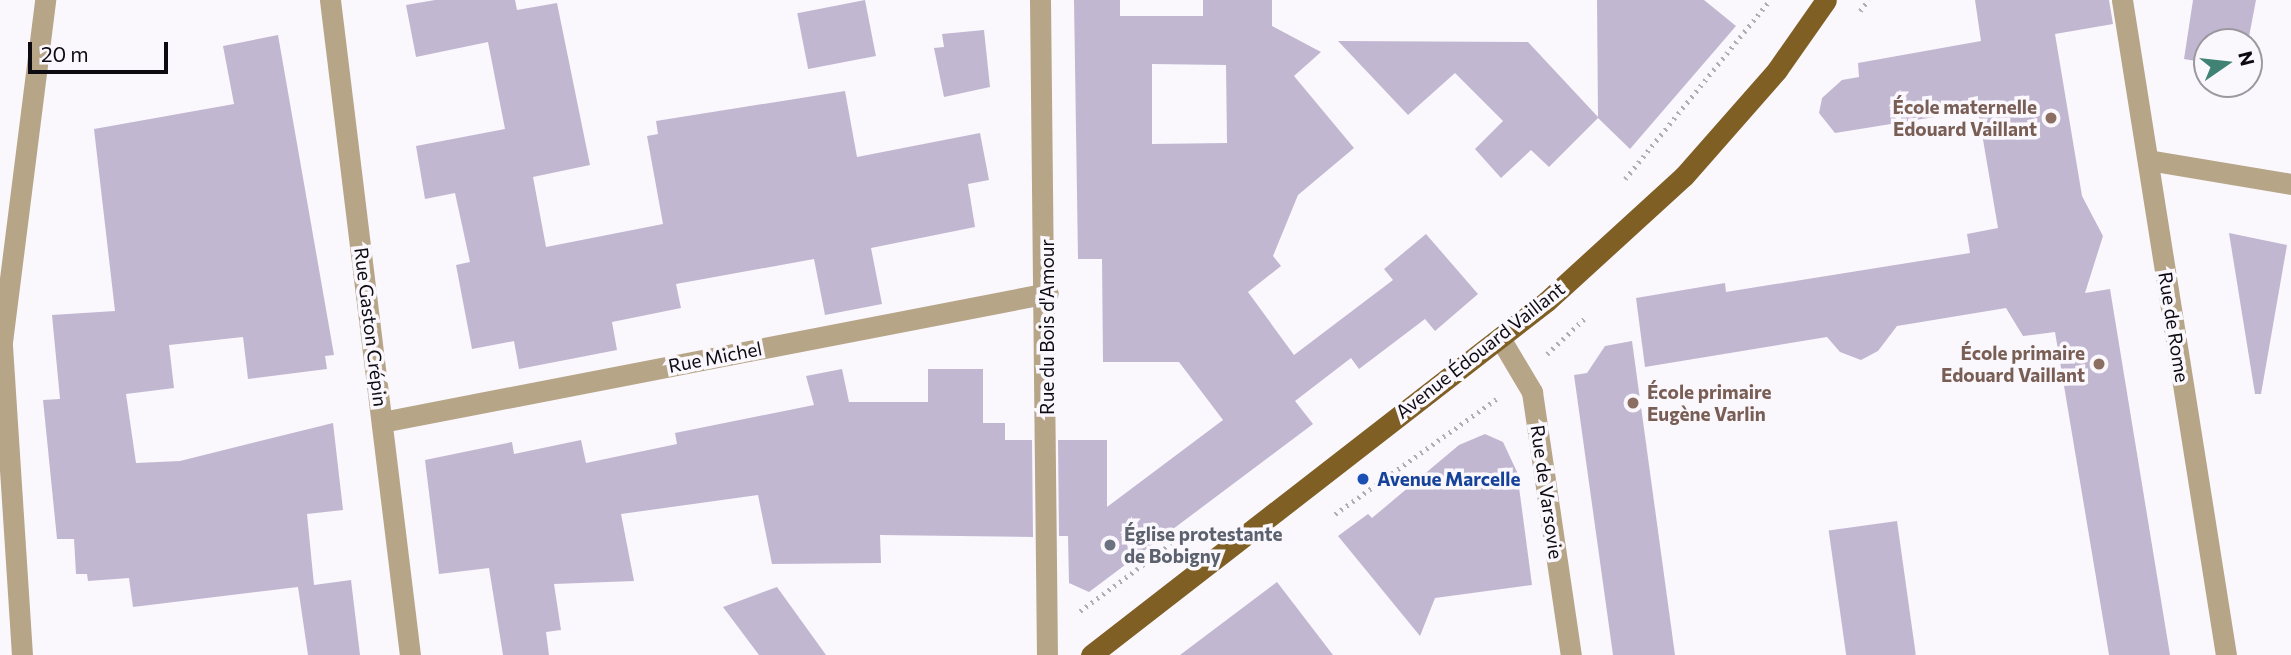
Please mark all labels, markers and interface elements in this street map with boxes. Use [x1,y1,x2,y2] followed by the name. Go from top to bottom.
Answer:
[32,28,172,72] scale bar
[2193,28,2263,98] north arrow
[41,41,89,66] text: 20 m
[2234,49,2260,68] text: N
[1893,96,2037,140] place label: École maternelle Edouard Vaillant
[2043,110,2059,126] marker: École maternelle Edouard Vaillant
[1036,239,1058,415] street label: Rue du Bois d'Amour
[350,246,392,408] street label: Rue Gaston Crépin
[2154,270,2194,384] street label: Rue de Rome
[1391,277,1569,423] street label: Avenue Édouard Vaillant
[666,337,764,377] street label: Rue Michel
[1941,342,2085,386] place label: École primaire Edouard Vaillant
[2091,356,2107,372] marker: École primaire Edouard Vaillant
[1647,381,1772,425] place label: École primaire Eugène Varlin
[1625,395,1641,411] marker: École primaire Eugène Varlin
[1526,424,1568,560] street label: Rue de Varsovie
[1377,468,1520,490] place label: Avenue Marcelle
[1355,471,1371,487] marker: Avenue Marcelle
[1124,523,1283,567] place label: Église protestante de Bobigny
[1102,537,1118,553] marker: Église protestante de Bobigny

